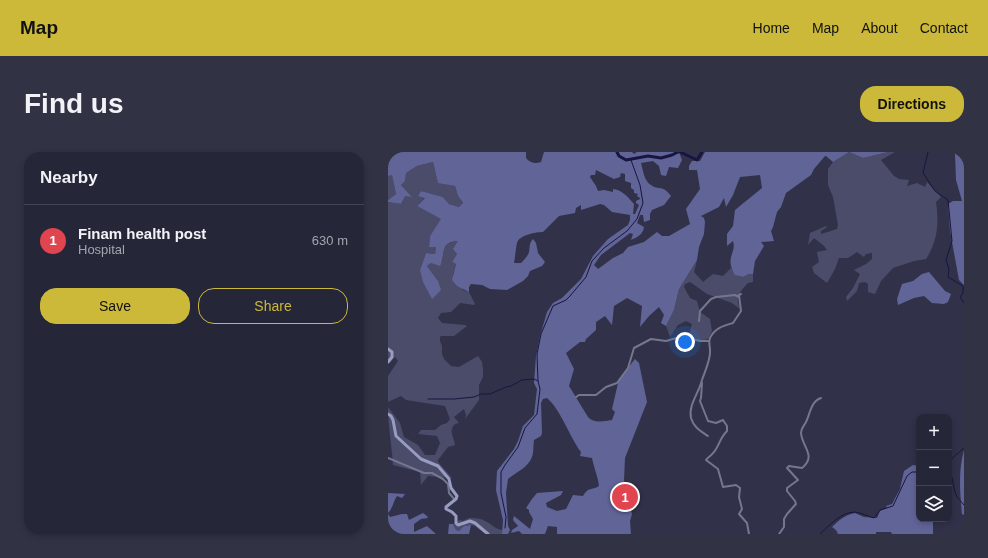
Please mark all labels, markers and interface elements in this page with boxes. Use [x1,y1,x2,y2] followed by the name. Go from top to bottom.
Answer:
[20,17,58,38] text: Map
[753,20,790,36] text: Home
[812,20,839,36] text: Map
[861,20,898,36] text: About
[920,20,968,36] text: Contact
[860,86,964,122] button: Directions
[24,88,124,119] text: Find us
[40,168,98,187] text: Nearby
[78,225,206,242] text: Finam health post
[49,233,57,248] text: 1
[312,233,348,248] text: 630 m
[78,242,125,257] text: Hospital
[40,288,190,324] button: Save
[198,288,348,324] button: Share
[675,332,695,352] your location
[916,414,952,522] map controls
[916,414,952,450] button: +
[916,450,952,486] button: −
[612,482,638,512] pin: 1
[916,486,952,522] button: layers

